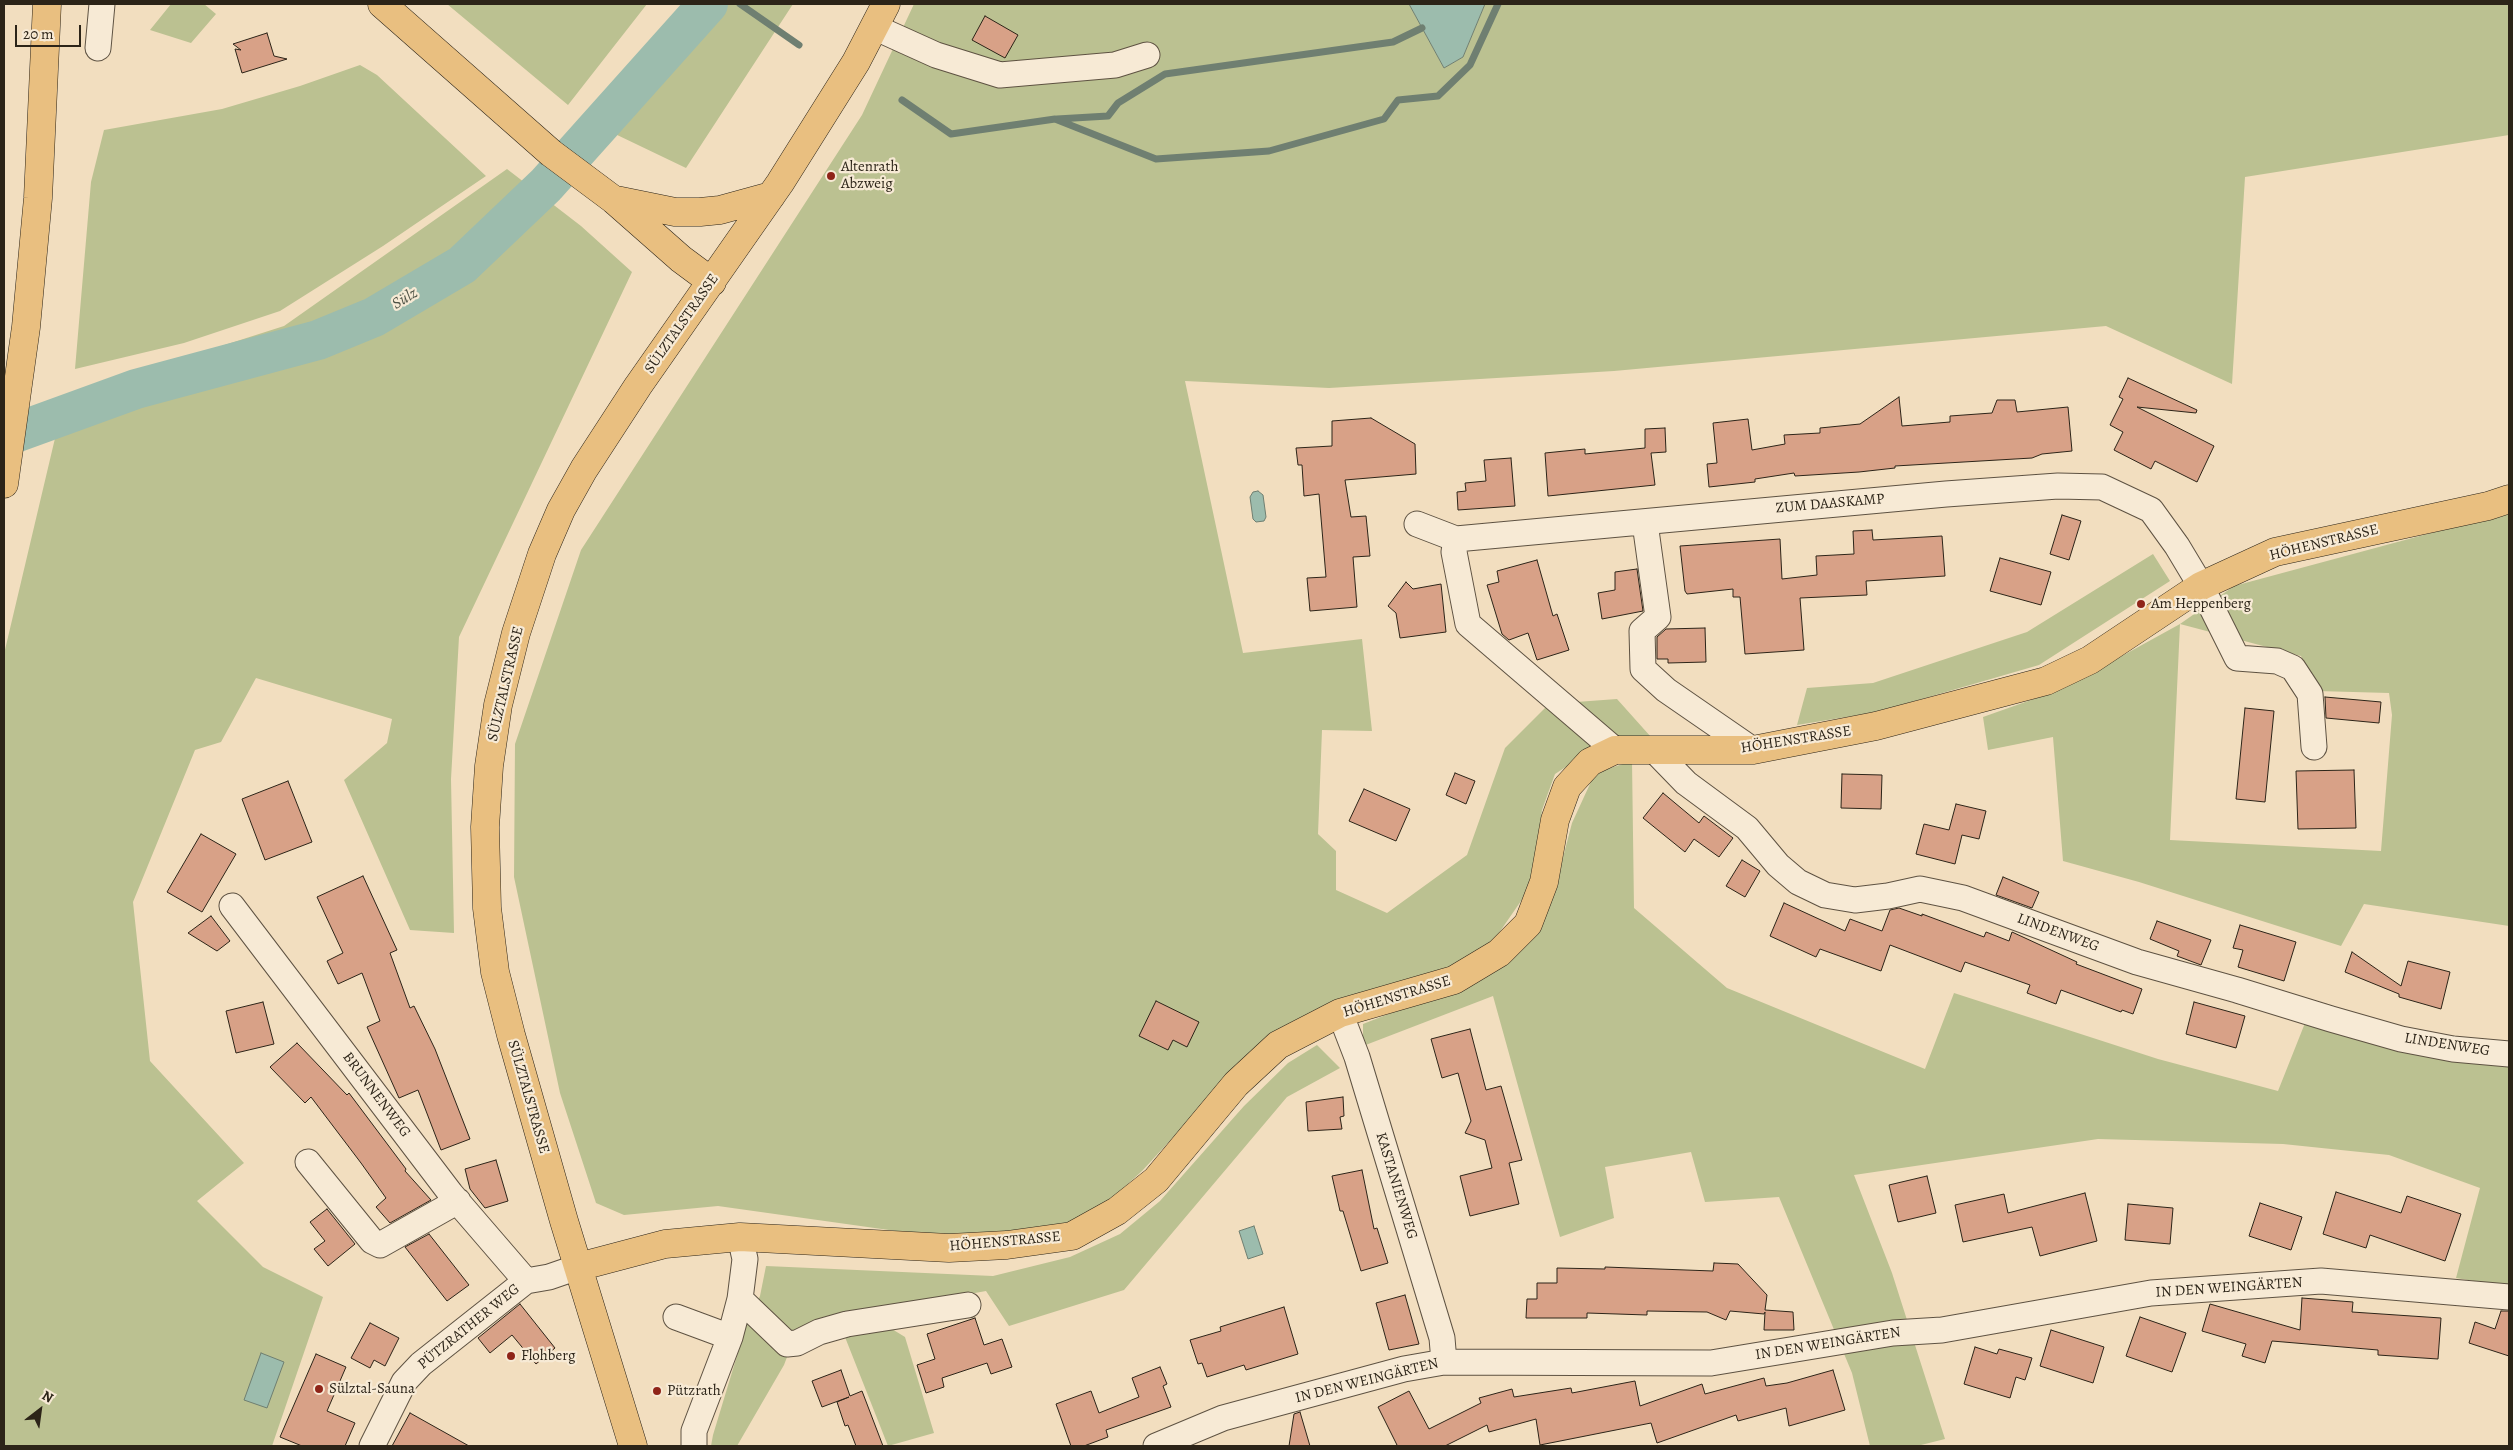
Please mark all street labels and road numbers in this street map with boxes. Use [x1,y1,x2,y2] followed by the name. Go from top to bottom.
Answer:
[641,271,723,377] street label: SÜLZTALSTRASSE
[1775,490,1885,518] street label: ZUM DAASKAMP
[2268,521,2380,565] street label: HÖHENSTRASSE
[484,625,528,743] street label: SÜLZTALSTRASSE
[1740,722,1852,758] street label: HÖHENSTRASSE
[2014,910,2102,956] street label: LINDENWEG
[1341,972,1453,1022] street label: HÖHENSTRASSE
[2403,1029,2491,1061] street label: LINDENWEG
[503,1038,553,1156] street label: SÜLZTALSTRASSE
[338,1049,414,1141] street label: BRUNNENWEG
[1371,1130,1421,1242] street label: KASTANIENWEG
[949,1228,1061,1256] street label: HÖHENSTRASSE
[2155,1274,2303,1302] street label: IN DEN WEINGÄRTEN
[414,1280,524,1374] street label: PÜTZRATHER WEG
[1754,1324,1902,1364] street label: IN DEN WEINGÄRTEN
[1293,1354,1441,1408] street label: IN DEN WEINGÄRTEN

